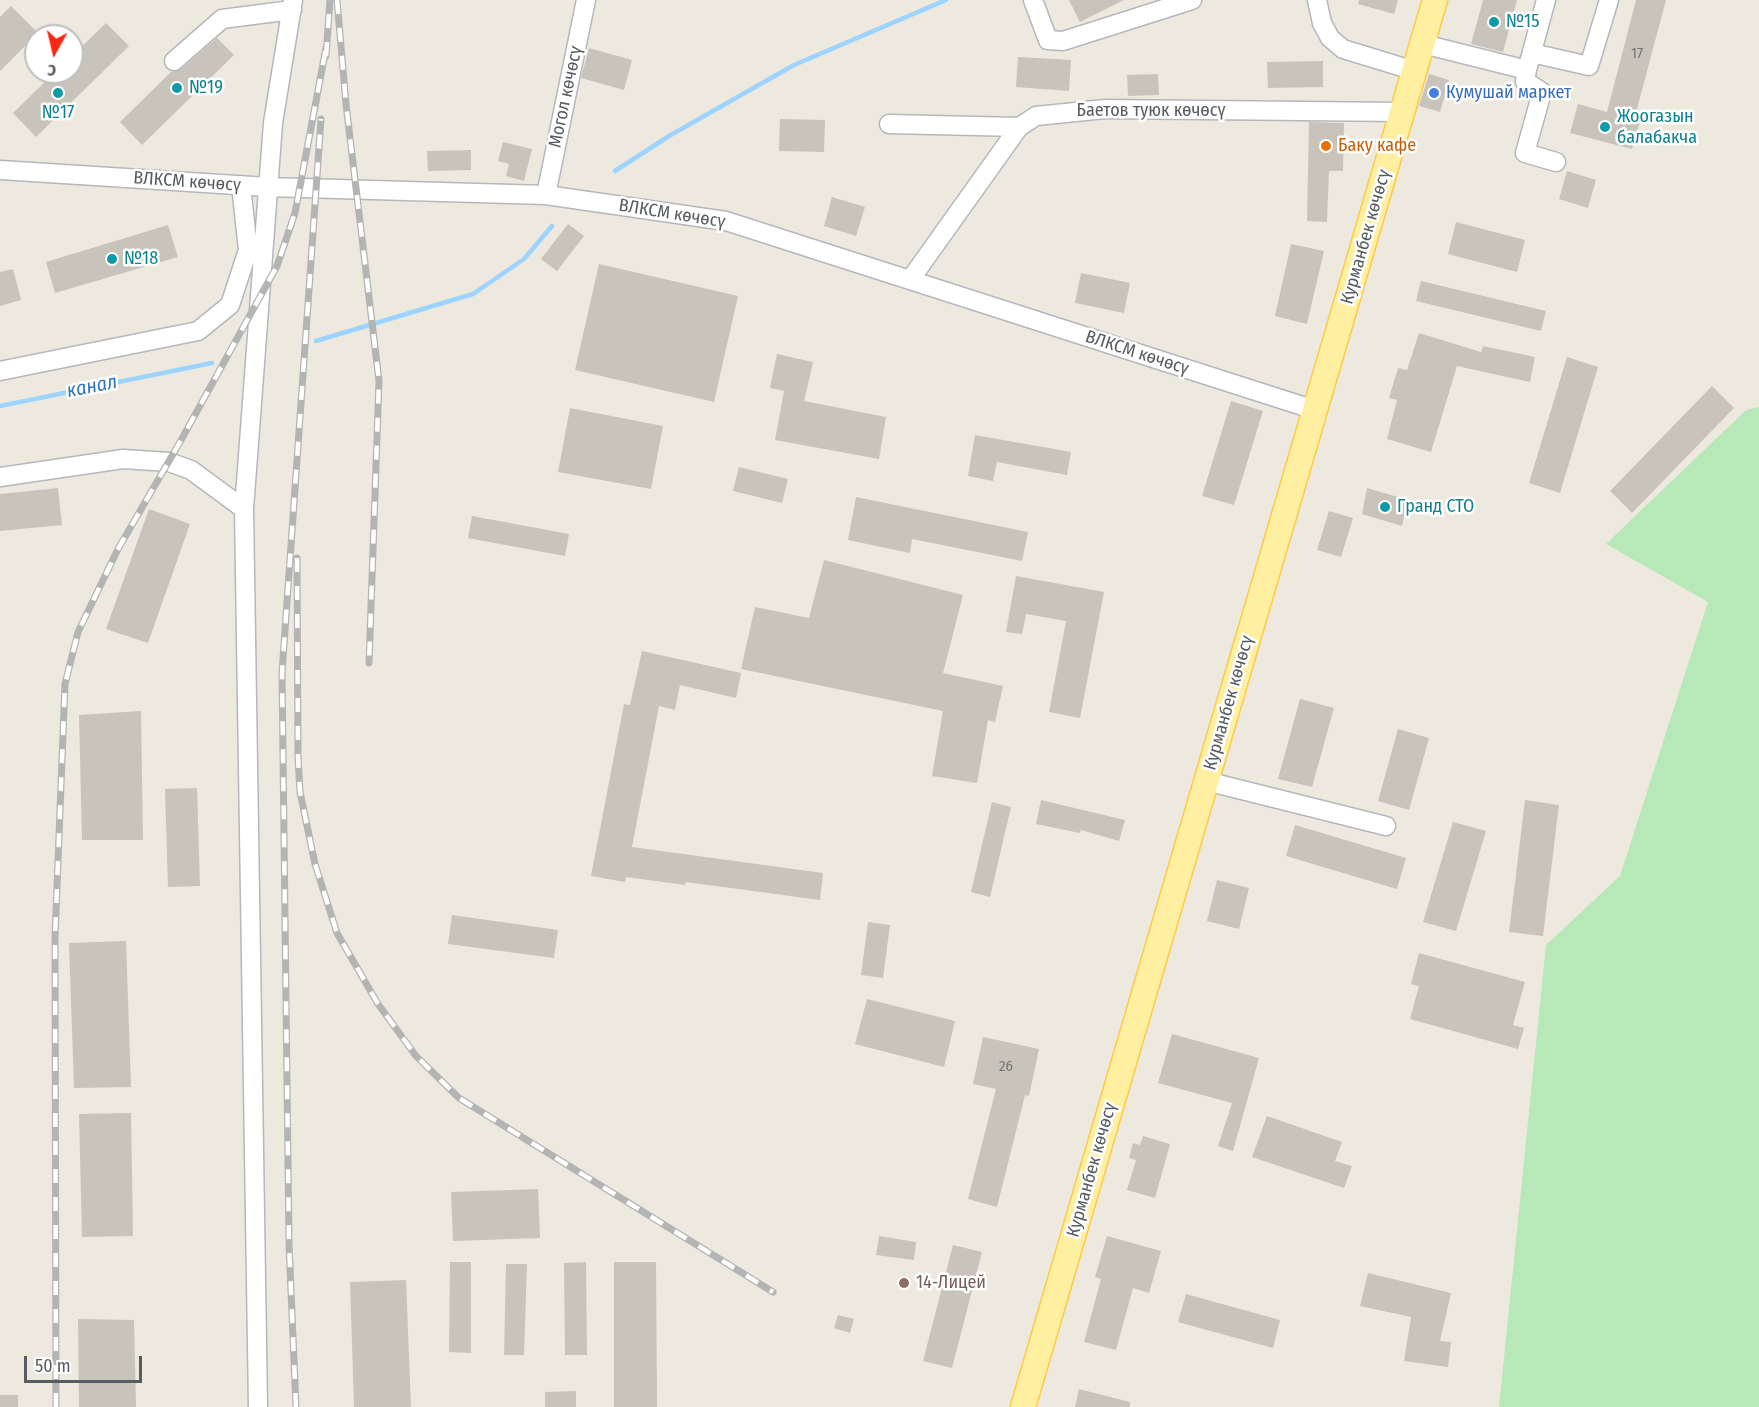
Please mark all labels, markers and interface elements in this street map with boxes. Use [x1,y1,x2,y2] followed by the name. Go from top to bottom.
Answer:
[1506,11,1539,33] place label: №15
[1487,15,1501,29] marker: №15
[24,24,84,84] north arrow
[545,44,587,150] street label: Могол көчөсү
[1631,45,1643,63] house number: 17
[46,60,57,80] text: С
[189,77,223,99] place label: №19
[170,81,184,95] marker: №19
[1446,82,1571,104] place label: Кумушай маркет
[51,86,65,100] marker: №17
[1427,86,1441,100] marker: Кумушай маркет
[1077,100,1225,122] street label: Баетов туюк көчөсү
[42,102,74,124] place label: №17
[1617,106,1697,148] place label: Жоогазын балабакча
[1598,120,1612,134] marker: Жоогазын балабакча
[1338,135,1416,157] place label: Баку кафе
[1319,139,1333,153] marker: Баку кафе
[133,167,241,197] street label: ВЛКСМ көчөсү
[1336,167,1396,307] street label: Курманбек көчөсү
[617,195,727,233] street label: ВЛКСМ көчөсү
[124,248,158,270] place label: №18
[105,252,119,266] marker: №18
[1082,326,1192,380] street label: ВЛКСМ көчөсү
[65,370,119,404] water label: канал
[1397,496,1474,518] place label: Гранд СТО
[1378,500,1392,514] marker: Гранд СТО
[1199,633,1259,773] street label: Курманбек көчөсү
[999,1058,1013,1076] house number: 26
[1062,1100,1122,1240] street label: Курманбек көчөсү
[916,1272,986,1294] place label: 14-Лицей
[897,1276,911,1290] marker: 14-Лицей
[27,1344,146,1382] scale bar
[35,1355,71,1377] text: 50 m

